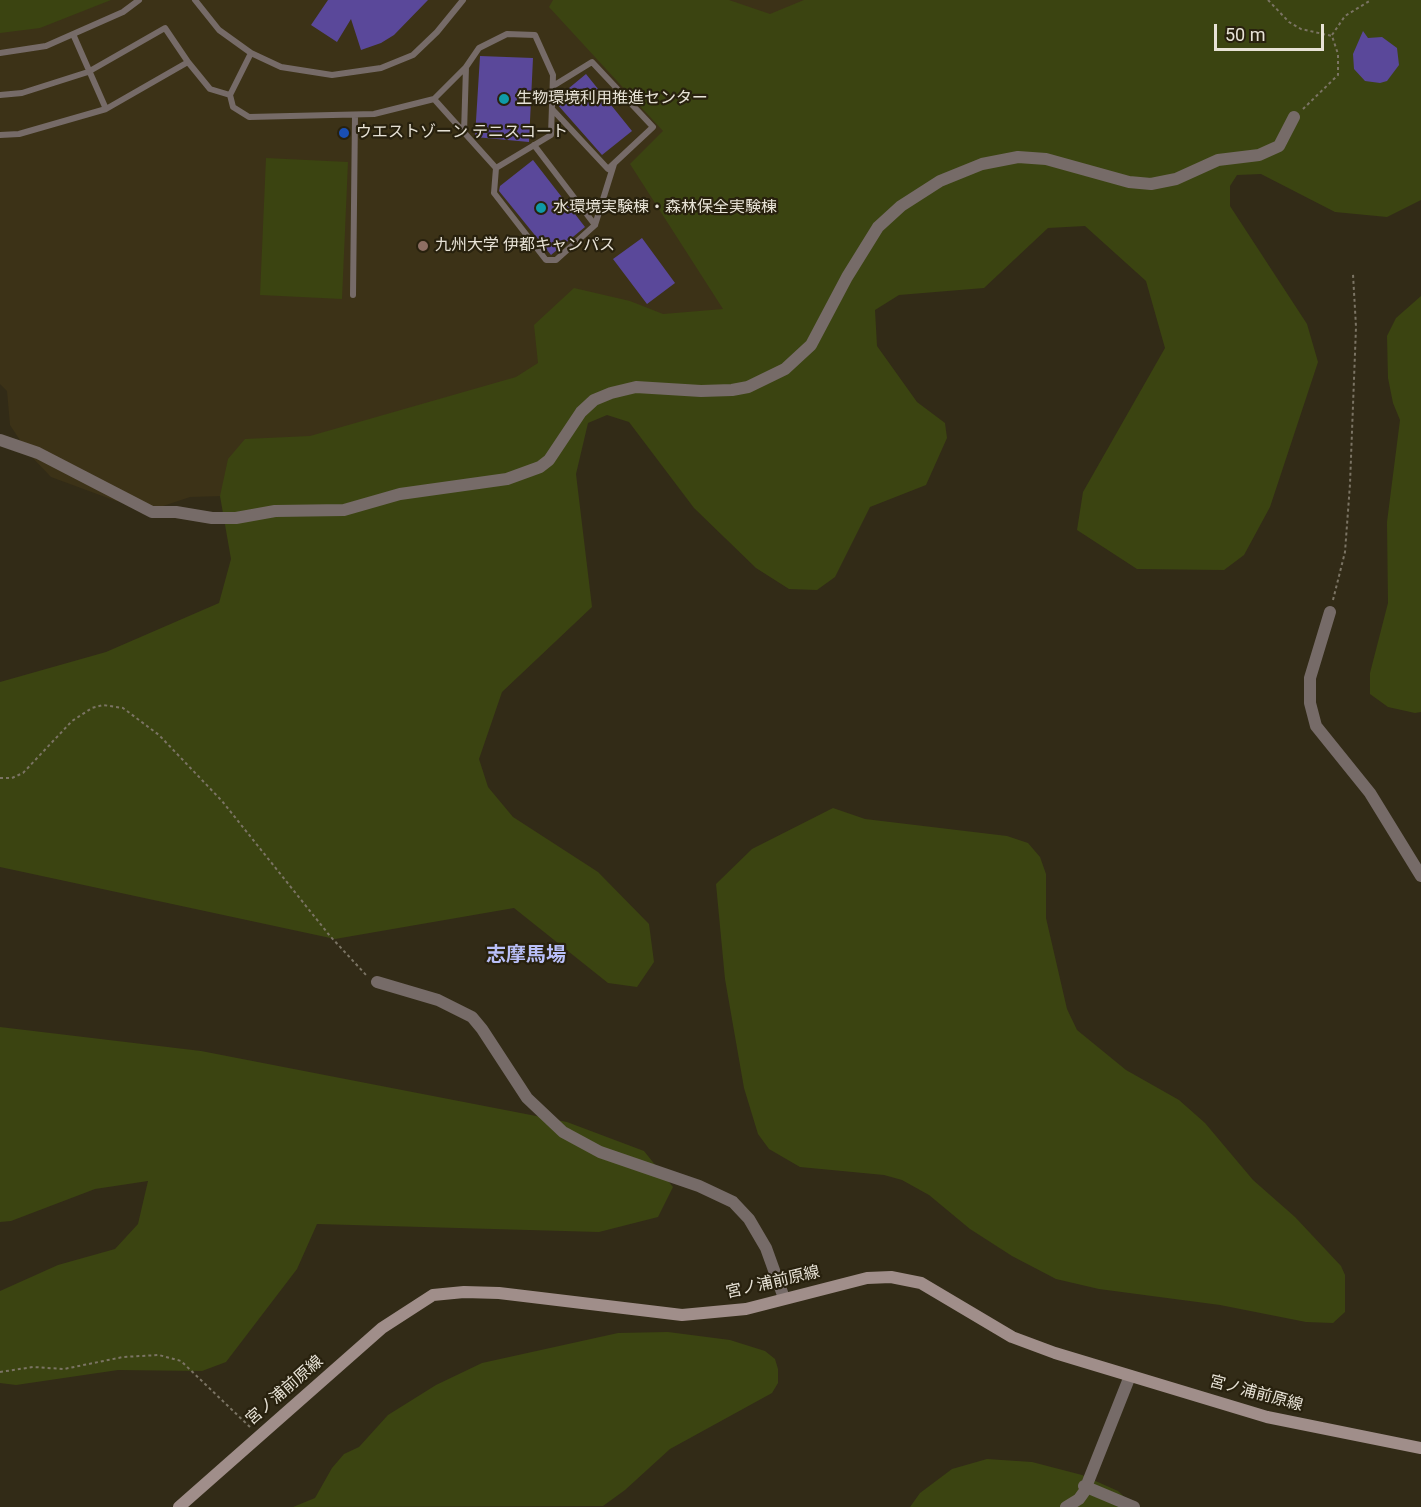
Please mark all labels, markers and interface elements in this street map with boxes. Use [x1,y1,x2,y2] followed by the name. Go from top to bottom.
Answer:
[1217,12,1326,50] scale bar
[1225,24,1265,45] text: 50 m
[516,89,708,109] place label: 生物環境利用推進センター
[497,92,511,106] marker: 生物環境利用推進センター
[356,123,568,143] place label: ウエストゾーン テニスコート
[337,126,351,140] marker: ウエストゾーン テニスコート
[553,198,777,218] place label: 水環境実験棟・森林保全実験棟
[534,201,548,215] marker: 水環境実験棟・森林保全実験棟
[435,236,615,256] place label: 九州大学 伊都キャンパス
[416,239,430,253] marker: 九州大学 伊都キャンパス
[486,944,566,968] district label: 志摩馬場
[724,1263,822,1303] street label: 宮ノ浦前原線
[242,1352,328,1430] street label: 宮ノ浦前原線
[1207,1372,1305,1416] street label: 宮ノ浦前原線

